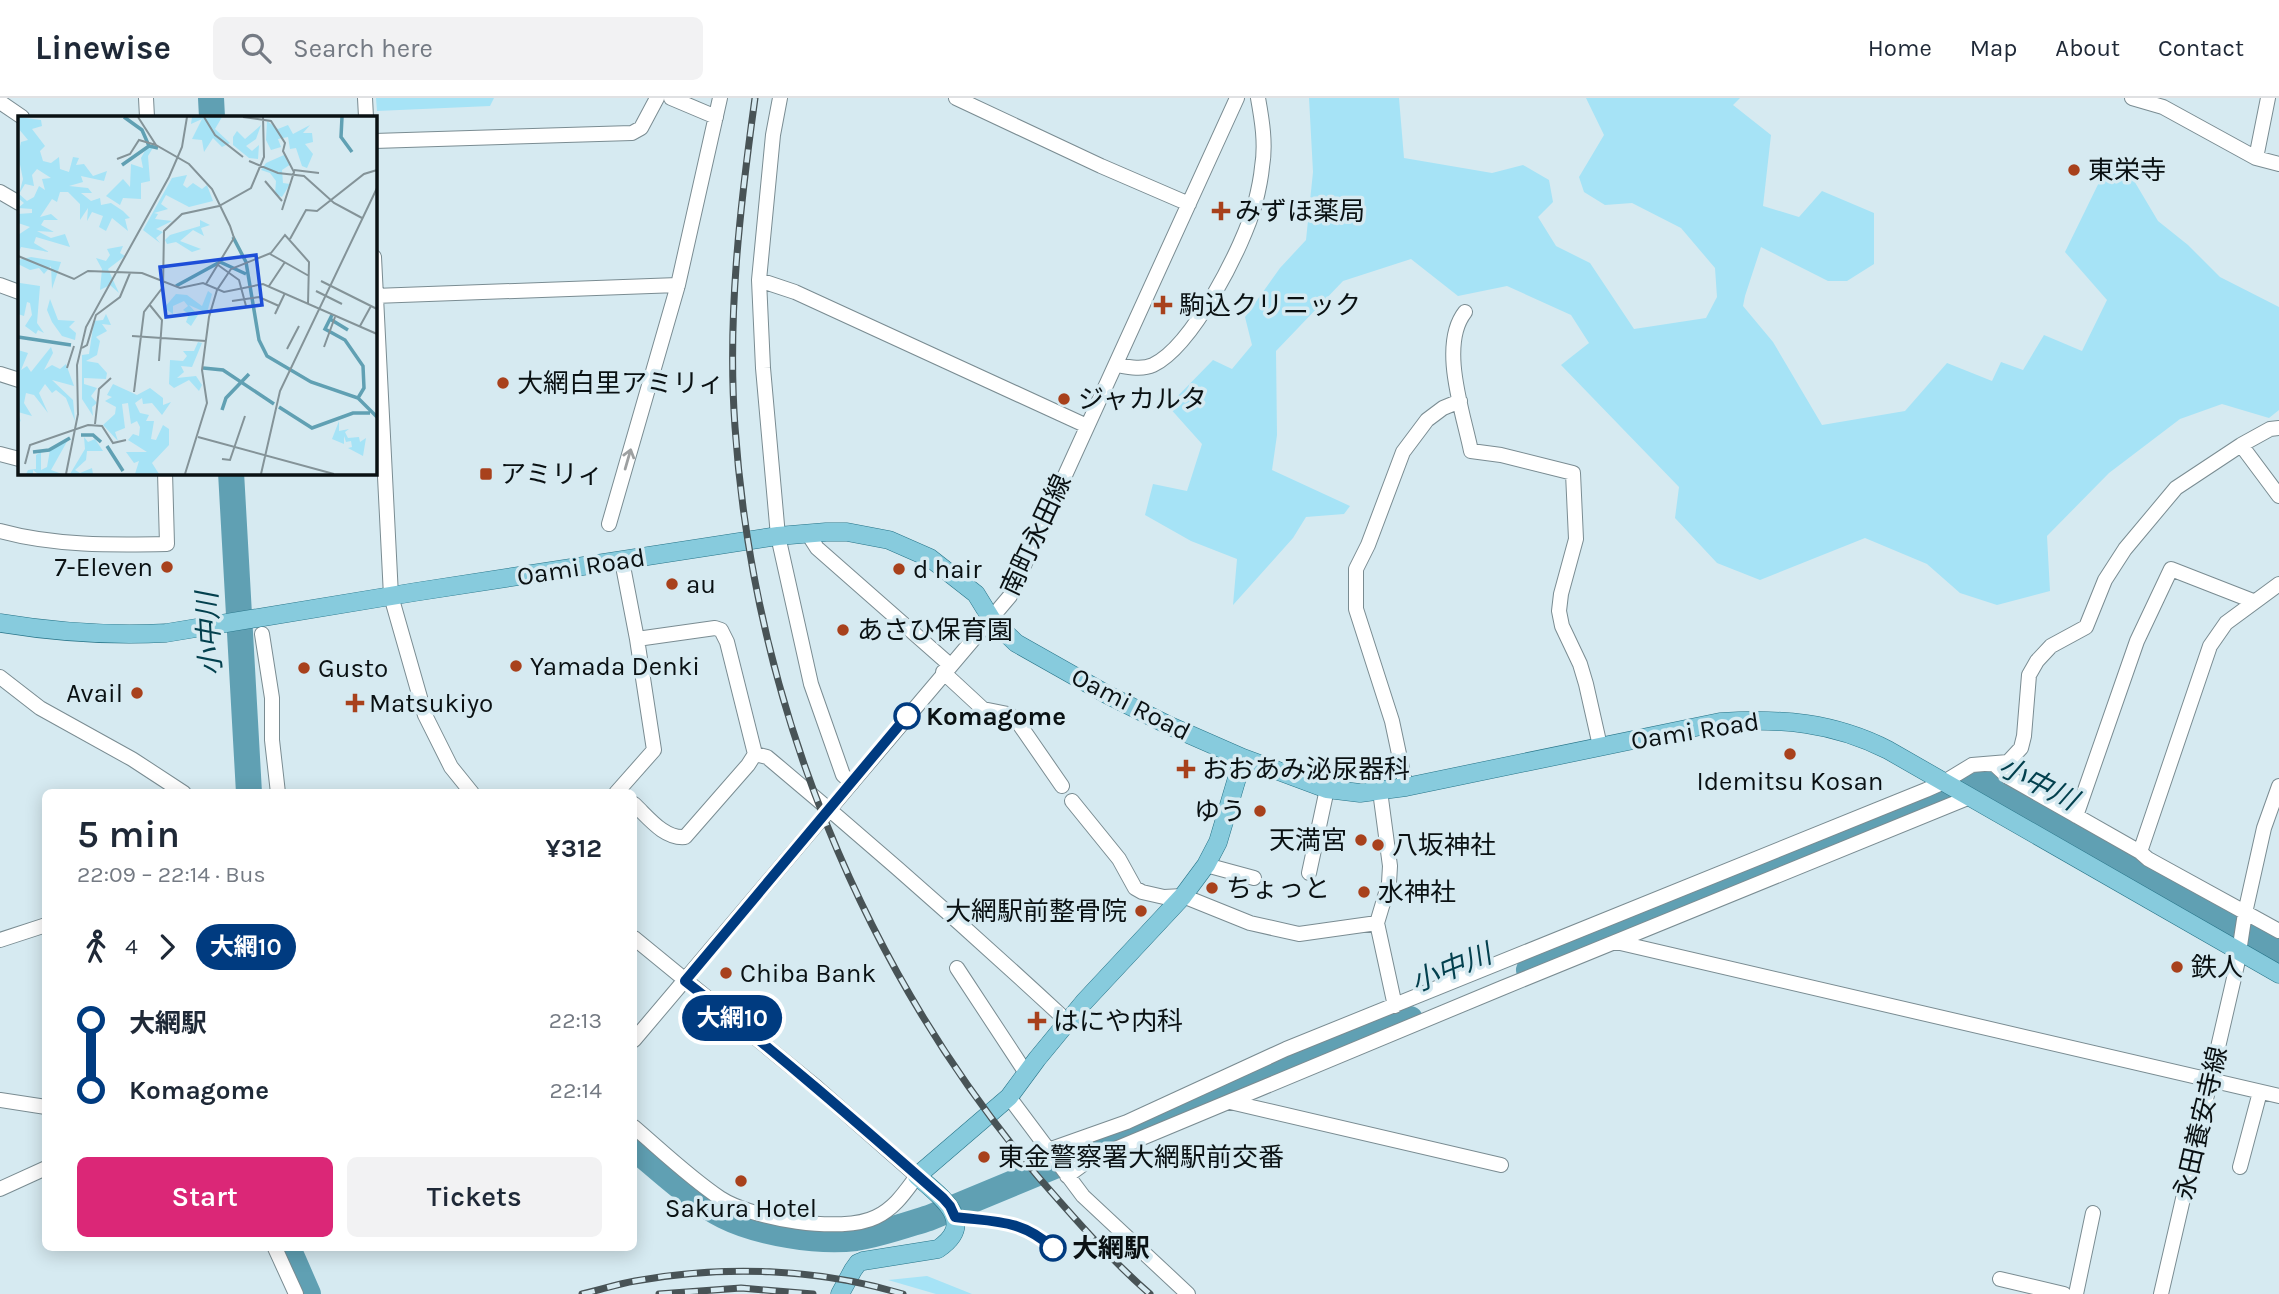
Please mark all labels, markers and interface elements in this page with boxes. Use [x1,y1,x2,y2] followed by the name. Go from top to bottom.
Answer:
[213,17,703,80] search box
[35,29,171,67] text: Linewise
[237,29,275,67] icon: search
[293,33,433,64] text: Search here
[1868,34,1932,62] text: Home
[1970,34,2017,62] text: Map
[2055,34,2120,62] text: About
[2158,34,2244,62] text: Contact
[18,116,376,474] inset map
[2088,155,2166,186] place label: 東栄寺
[2066,162,2082,178] marker: 東栄寺
[1235,196,1365,227] place label: みずほ薬局
[1213,203,1229,219] marker: みずほ薬局
[1179,290,1361,321] place label: 駒込クリニック
[1153,295,1173,315] marker: 駒込クリニック
[517,368,724,399] place label: 大網白里アミリィ
[495,375,511,391] marker: 大網白里アミリィ
[1078,384,1207,415] place label: ジャカルタ
[1056,391,1072,407] marker: ジャカルタ
[622,448,635,470] one-way arrow
[500,459,603,490] place label: アミリィ
[478,466,494,482] marker: アミリィ
[994,470,1078,600] street label: 南町永田線
[515,542,647,592] street label: Oami Road
[54,552,153,583] place label: 7-Eleven
[913,554,982,585] place label: d hair
[159,559,175,575] marker: 7-Eleven
[891,561,907,577] marker: d hair
[686,569,716,600] place label: au
[664,576,680,592] marker: au
[190,588,228,677] water label: 小中川
[857,615,1013,646] place label: あさひ保育園
[835,622,851,638] marker: あさひ保育園
[530,651,700,682] place label: Yamada Denki
[318,653,388,684] place label: Gusto
[508,658,524,674] marker: Yamada Denki
[296,660,312,676] marker: Gusto
[1066,661,1196,747] street label: Oami Road
[66,678,123,709] place label: Avail
[129,685,145,701] marker: Avail
[369,688,493,719] place label: Matsukiyo
[347,695,363,711] marker: Matsukiyo
[926,701,1066,732] place label: Komagome
[894,703,920,729] marker: Komagome
[1629,706,1761,756] street label: Oami Road
[1782,746,1798,762] marker: Idemitsu Kosan
[1993,749,2086,818] water label: 小中川
[1202,754,1410,785] place label: おおあみ泌尿器科
[1176,759,1196,779] marker: おおあみ泌尿器科
[1696,766,1884,797] place label: Idemitsu Kosan
[1194,796,1246,827] place label: ゆう
[1252,803,1268,819] marker: ゆう
[77,812,180,857] text: 5 min
[1269,825,1347,856] place label: 天満宮
[1392,830,1496,861] place label: 八坂神社
[1353,832,1369,848] marker: 天満宮
[546,833,602,864] text: ¥312
[1370,837,1386,853] marker: 八坂神社
[77,861,265,888] text: 22:09 – 22:14 · Bus
[1226,873,1330,904] place label: ちょっと
[1378,877,1456,908] place label: 水神社
[1204,880,1220,896] marker: ちょっと
[1356,884,1372,900] marker: 水神社
[945,896,1127,927] place label: 大網駅前整骨院
[1133,903,1149,919] marker: 大網駅前整骨院
[77,928,115,966] icon: walk
[148,928,186,966] icon: forward
[125,933,138,960] text: 4
[210,933,282,961] text: 大網10
[1406,936,1499,999] water label: 小中川
[2191,952,2243,983] place label: 鉄人
[740,958,876,989] place label: Chiba Bank
[2169,959,2185,975] marker: 鉄人
[718,965,734,981] marker: Chiba Bank
[683,995,781,1041] line badge: 大網10
[696,1004,768,1032] text: 大網10
[1053,1006,1183,1037] place label: はにや内科
[549,1007,602,1034] text: 22:13
[129,1008,207,1039] text: 大網駅
[1027,1011,1047,1031] marker: はにや内科
[2168,1044,2234,1202] street label: 永田養安寺線
[129,1075,269,1106] text: Komagome
[550,1077,602,1104] text: 22:14
[998,1142,1284,1173] place label: 東金警察署大網駅前交番
[976,1149,992,1165] marker: 東金警察署大網駅前交番
[77,1157,333,1237] button: Start
[347,1157,602,1237] button: Tickets
[733,1173,749,1189] marker: Sakura Hotel
[665,1193,817,1224] place label: Sakura Hotel
[1072,1233,1150,1264] place label: 大網駅
[1040,1235,1066,1261] marker: 大網駅

